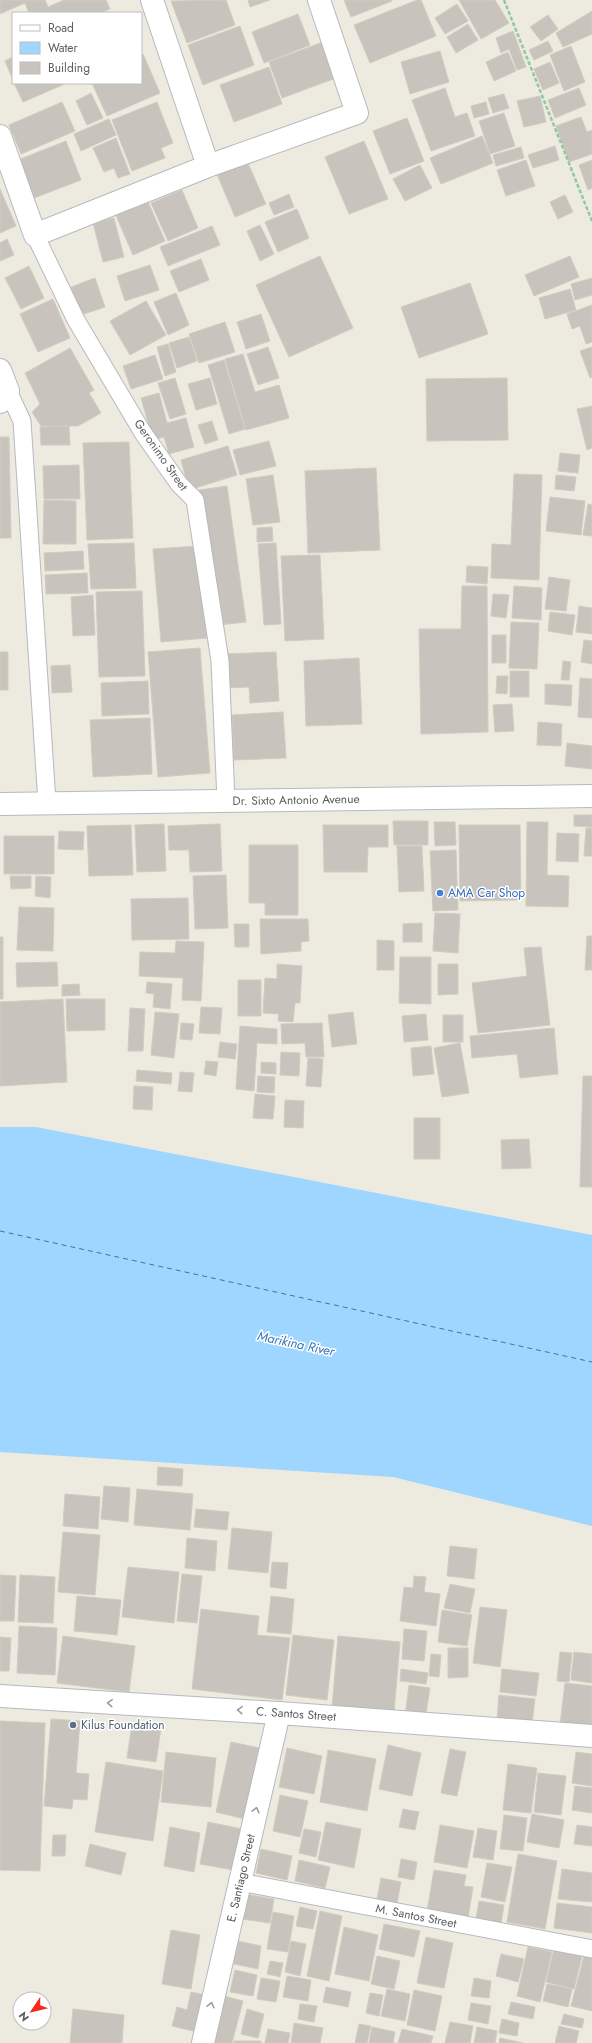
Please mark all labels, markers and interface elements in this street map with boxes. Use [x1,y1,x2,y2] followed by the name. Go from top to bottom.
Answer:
[12,12,142,84] legend
[48,19,74,37] text: Road
[48,39,79,57] text: Water
[48,59,90,77] text: Building
[130,416,192,494] street label: Geronimo Street
[232,790,360,810] street label: Dr. Sixto Antonio Avenue
[448,884,525,902] place label: AMA Car Shop
[435,888,445,898] marker: AMA Car Shop
[256,1326,337,1361] water label: Marikina River
[107,1698,113,1707] one-way arrow
[255,1702,337,1726] street label: C. Santos Street
[237,1706,243,1715] one-way arrow
[81,1716,165,1734] place label: Kilus Foundation
[68,1720,78,1730] marker: Kilus Foundation
[252,1807,260,1813] one-way arrow
[222,1832,260,1924] street label: E. Santiago Street
[374,1899,458,1933] street label: M. Santos Street
[12,1991,52,2031] north arrow
[207,2002,215,2008] one-way arrow
[15,2009,33,2025] text: N

